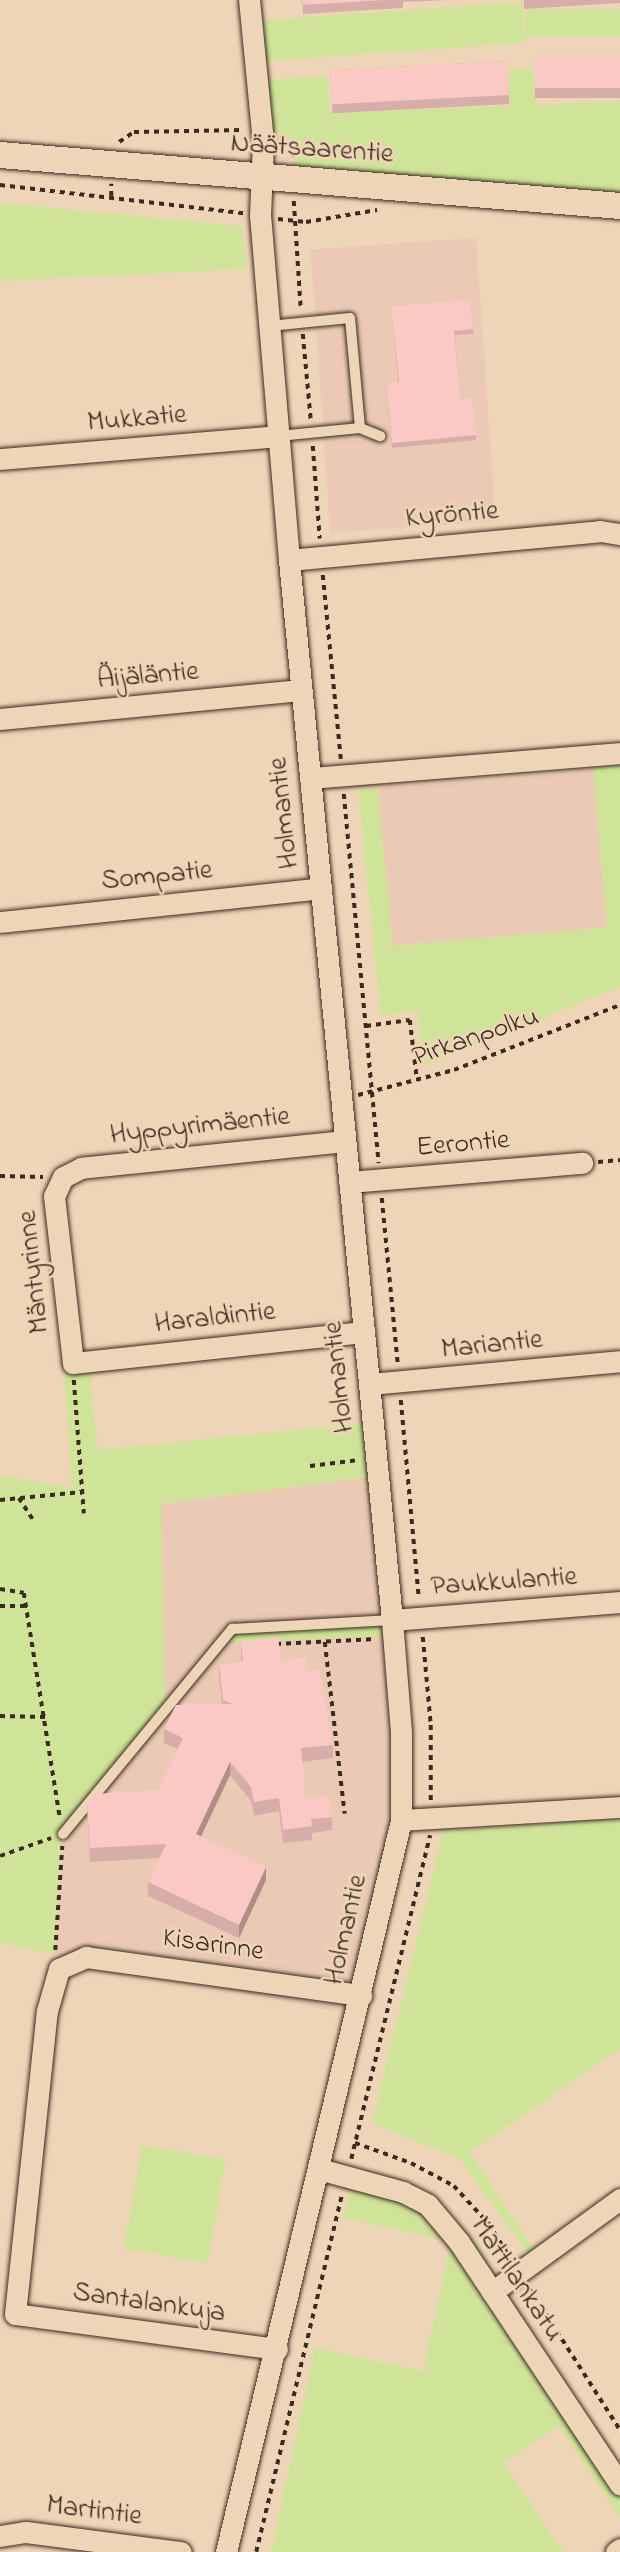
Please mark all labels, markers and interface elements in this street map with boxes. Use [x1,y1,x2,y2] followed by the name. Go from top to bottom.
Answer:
[229,128,395,172] street label: Näätsaarentie
[86,399,188,441] street label: Mukkatie
[404,495,500,537] street label: Kyröntie
[96,656,200,698] street label: Äijäläntie
[262,755,308,871] street label: Holmantie
[100,854,214,900] street label: Sompatie
[408,1001,544,1075] street label: Pirkanpolku
[108,1101,292,1153] street label: Hyppyrimäentie
[415,1124,511,1166] street label: Eerontie
[12,1209,58,1335] street label: Mäntyrinne
[153,1296,277,1342] street label: Haraldintie
[317,1319,363,1435] street label: Holmantie
[440,1324,544,1368] street label: Mariantie
[430,1561,578,1605] street label: Paukkulantie
[318,1871,376,1989] street label: Holmantie
[160,1922,266,1970] street label: Kisarinne
[462,2212,570,2348] street label: Mattilankatu
[70,2277,228,2331] street label: Santalankuja
[44,2489,144,2535] street label: Martintie

